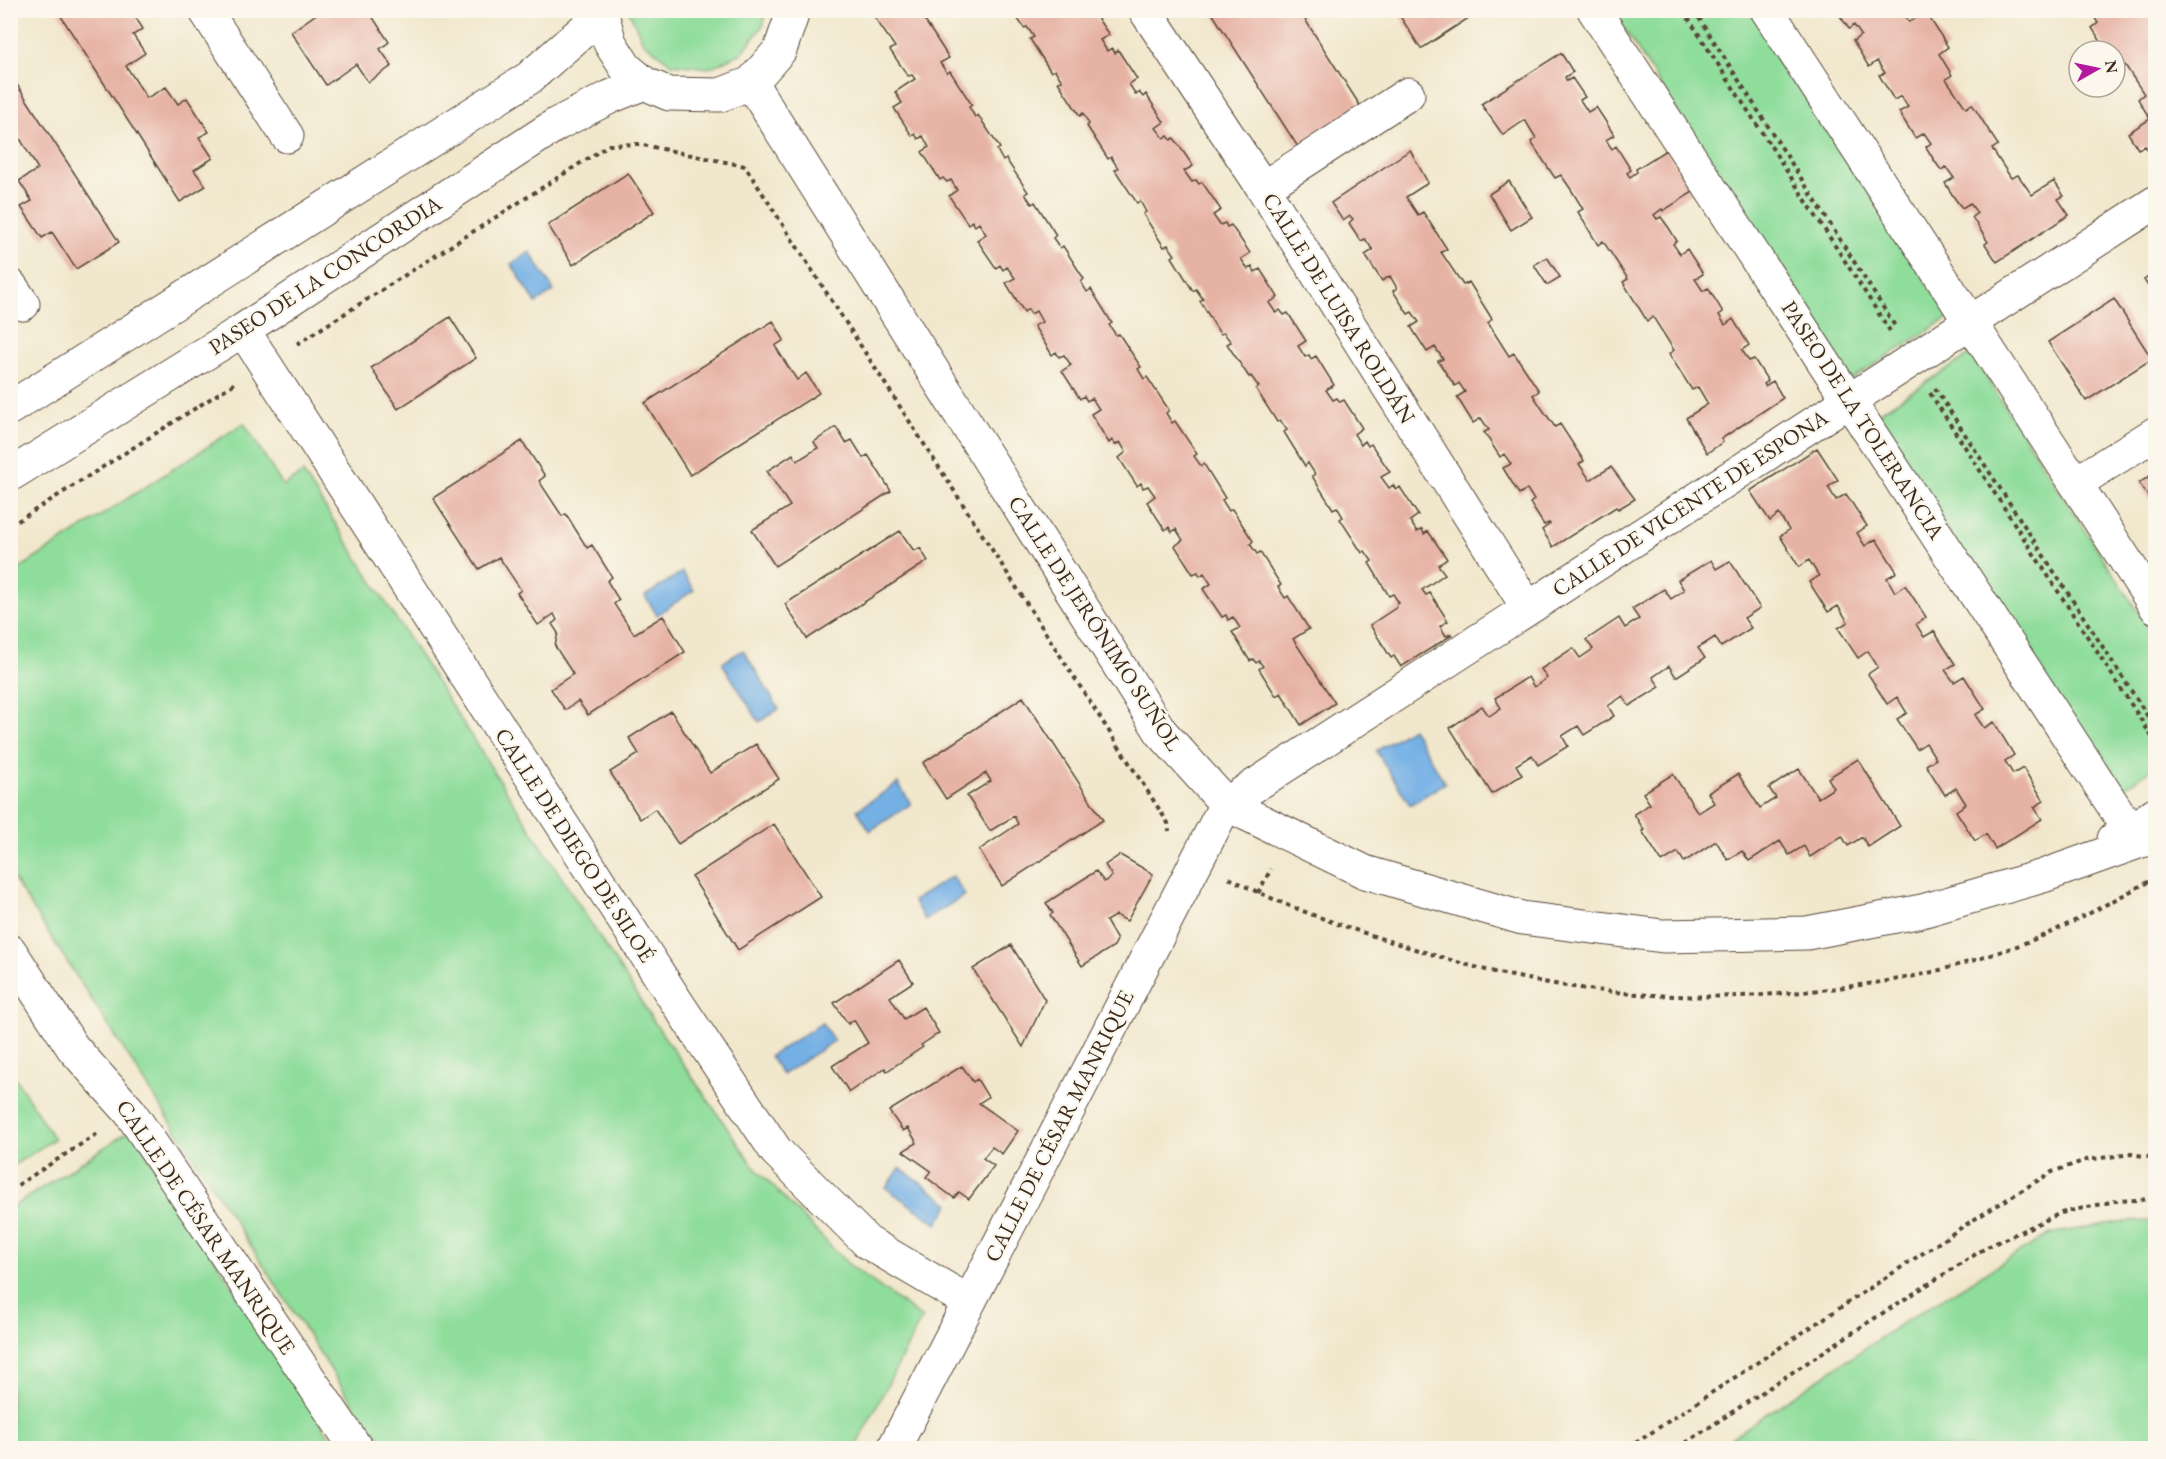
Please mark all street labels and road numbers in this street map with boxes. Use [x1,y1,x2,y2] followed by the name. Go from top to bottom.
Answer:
[1256,187,1422,429] street label: CALLE DE LUISA ROLDÁN
[203,188,448,361] street label: PASEO DE LA CONCORDIA
[1775,295,1952,546] street label: PASEO DE LA TOLERANCIA
[1546,402,1834,603] street label: CALLE DE VICENTE DE ESPONA
[1002,490,1189,756] street label: CALLE DE JERÓNIMO SUÑOL
[488,722,662,968] street label: CALLE DE DIEGO DE SILOÉ
[978,985,1140,1267] street label: CALLE DE CÉSAR MANRIQUE
[110,1094,302,1360] street label: CALLE DE CÉSAR MANRIQUE

